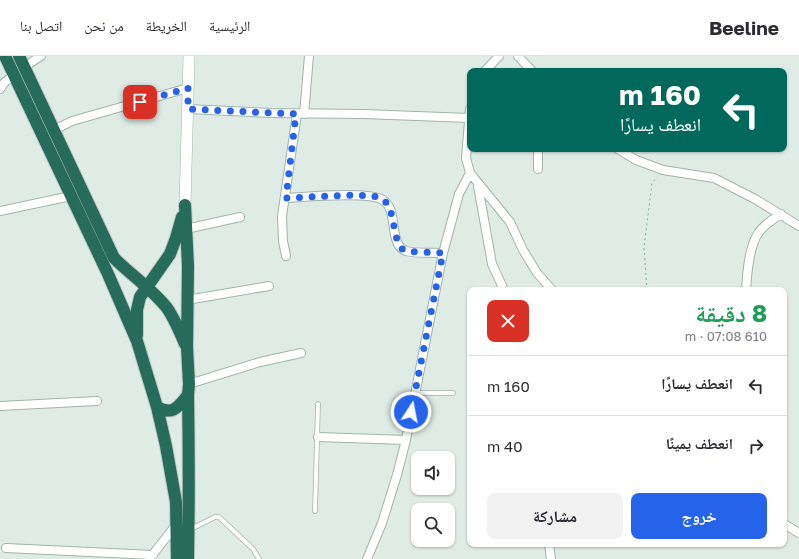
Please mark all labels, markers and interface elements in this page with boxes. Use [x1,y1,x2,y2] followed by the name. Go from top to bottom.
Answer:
[709,16,779,39] text: Beeline
[20,17,62,34] text: اتصل بنا
[84,17,124,34] text: من نحن
[146,17,187,34] text: الخريطة
[209,17,250,34] text: الرئيسية
[619,78,701,111] text: 160 m
[715,84,767,136] icon: left
[123,85,157,119] pin
[129,91,151,113] icon: arrive
[620,113,701,135] text: انعطف يسارًا
[695,298,767,327] text: 8 دقيقة
[487,300,529,342] button: close
[685,328,767,344] text: 610 m · 07:08
[661,374,733,392] text: انعطف يسارًا
[745,375,767,397] icon: left
[487,377,530,395] text: 160 m
[390,391,432,433] position arrow
[666,434,733,452] text: انعطف يمينًا
[745,435,767,457] icon: right
[487,437,523,455] text: 40 m
[411,451,455,547] map controls
[411,451,455,495] button: sound
[487,493,623,539] button: مشاركة
[631,493,767,539] button: خروج
[411,503,455,547] button: search

